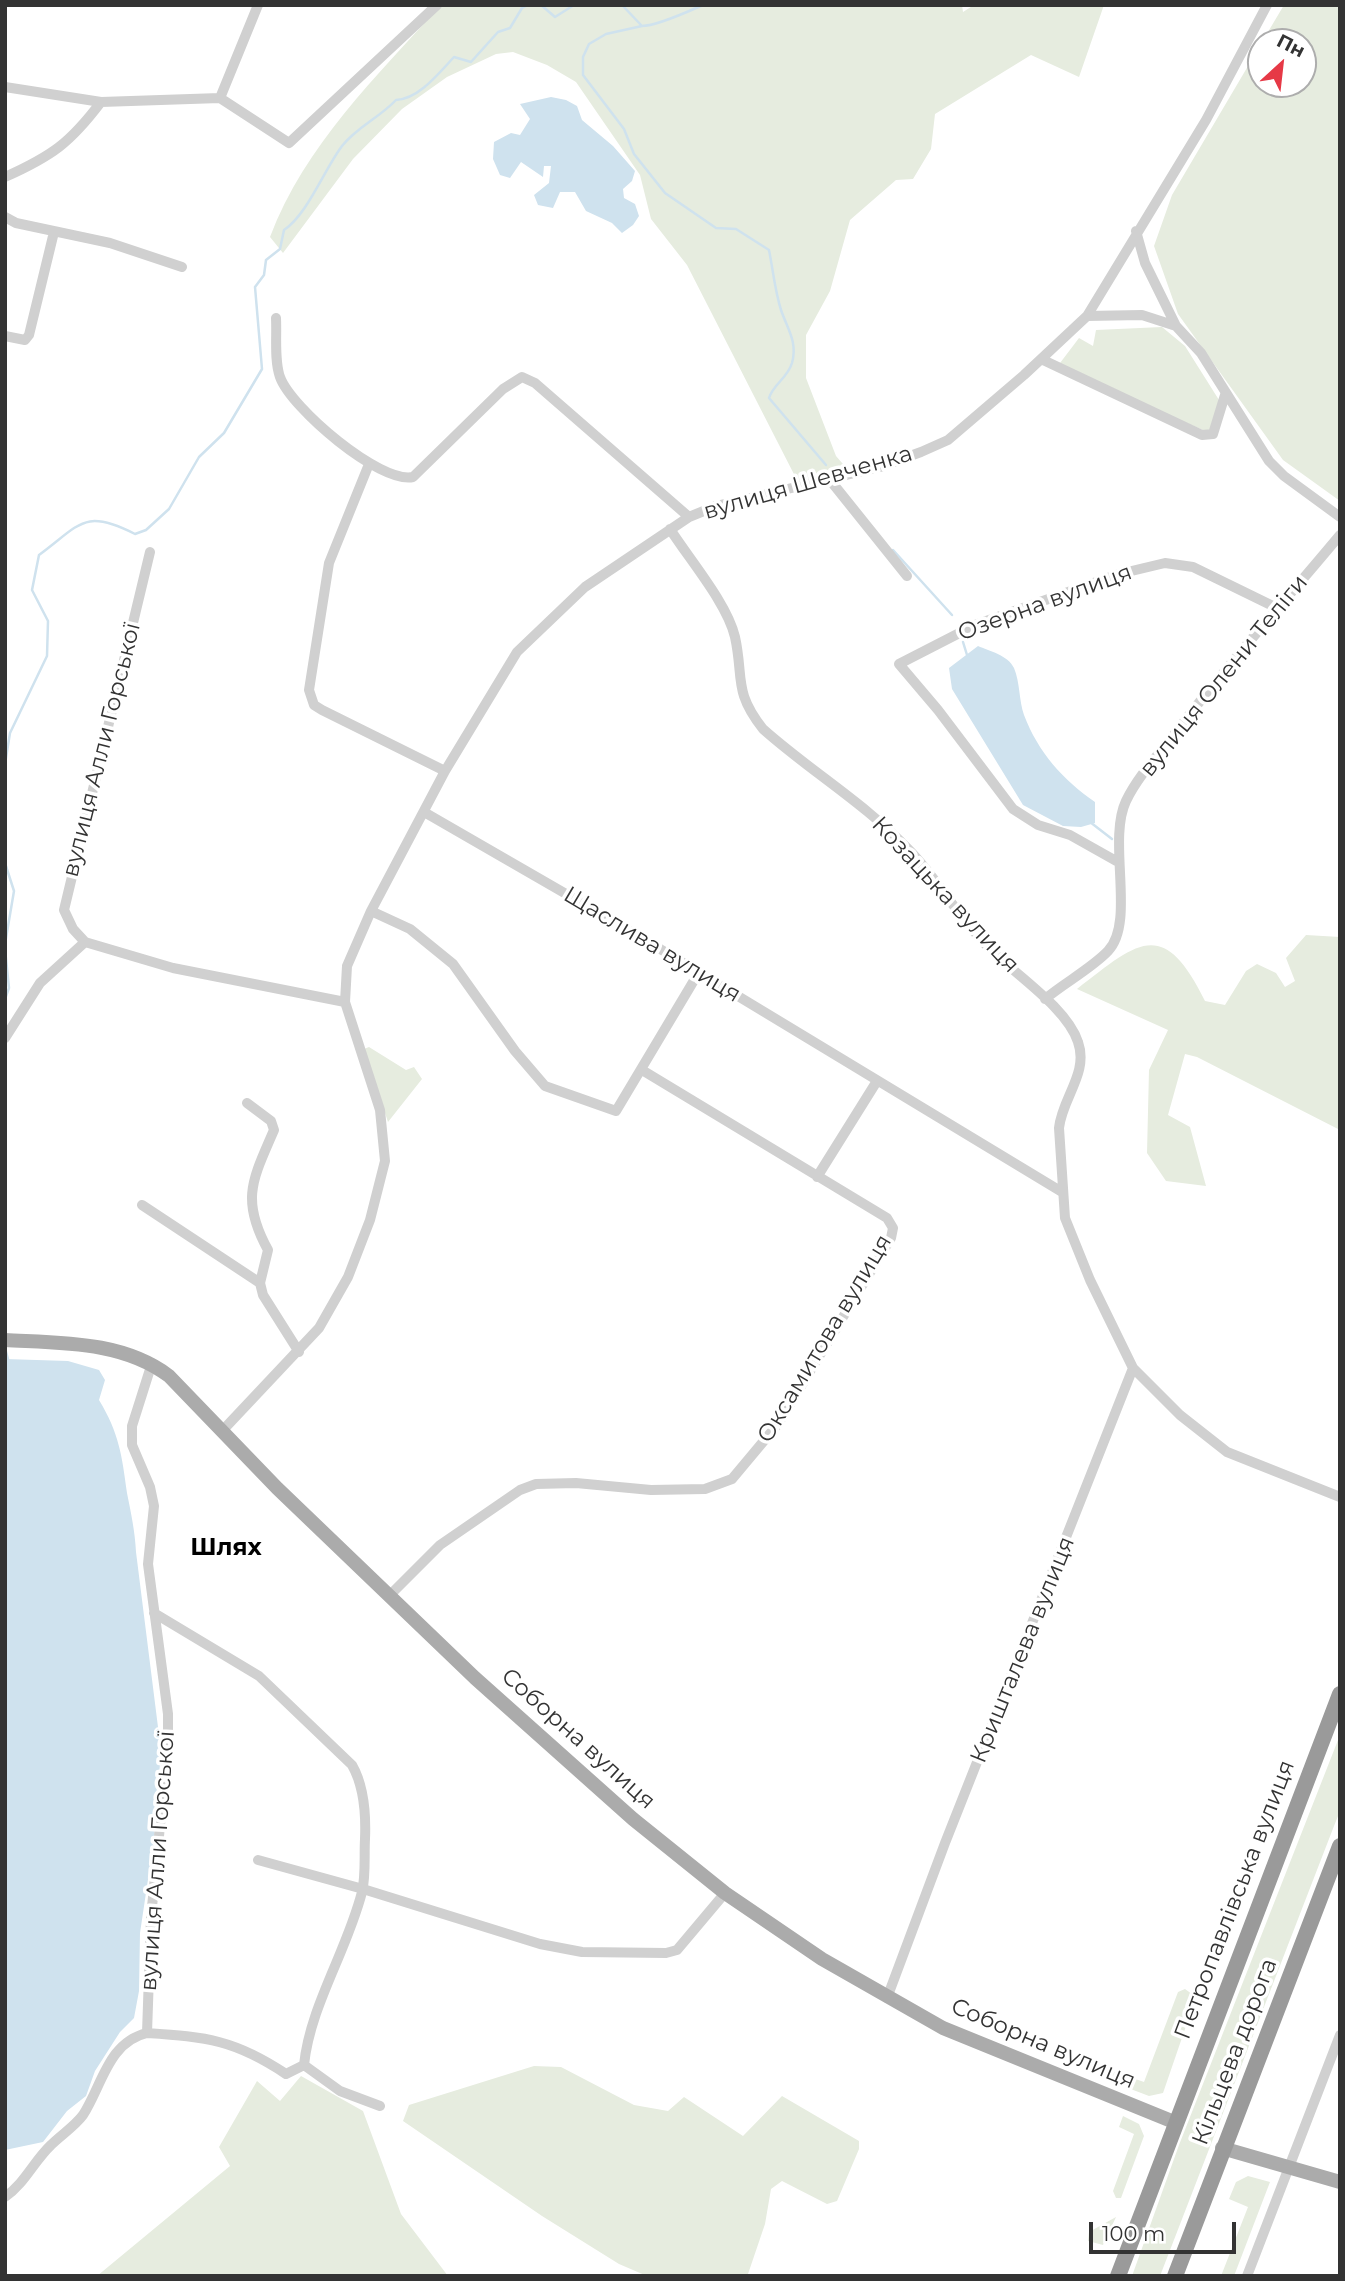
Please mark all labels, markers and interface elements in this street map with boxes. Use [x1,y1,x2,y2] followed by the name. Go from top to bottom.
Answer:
[1247,28,1317,98] north arrow
[1273,29,1309,62] text: Пн
[700,440,916,526] street label: вулиця Шевченка
[954,559,1136,647] street label: Озерна вулиця
[1134,570,1314,782] street label: вулиця Олени Теліги
[57,620,147,880] street label: вулиця Алли Горської
[866,811,1024,979] street label: Козацька вулиця
[558,881,746,1009] street label: Щаслива вулиця
[752,1230,898,1448] street label: Оксамитова вулиця
[965,1533,1081,1767] street label: Кришталева вулиця
[190,1534,262,1562] district label: Шлях
[495,1663,661,1815] street label: Соборна вулиця
[135,1730,181,1992] street label: вулиця Алли Горської
[1169,1757,1301,2043] street label: Петропавлівська вулиця
[1187,1955,1283,2149] street label: Кільцева дорога
[947,1993,1139,2095] street label: Соборна вулиця
[1093,2208,1240,2252] scale bar
[1102,2221,1165,2246] text: 100 m

